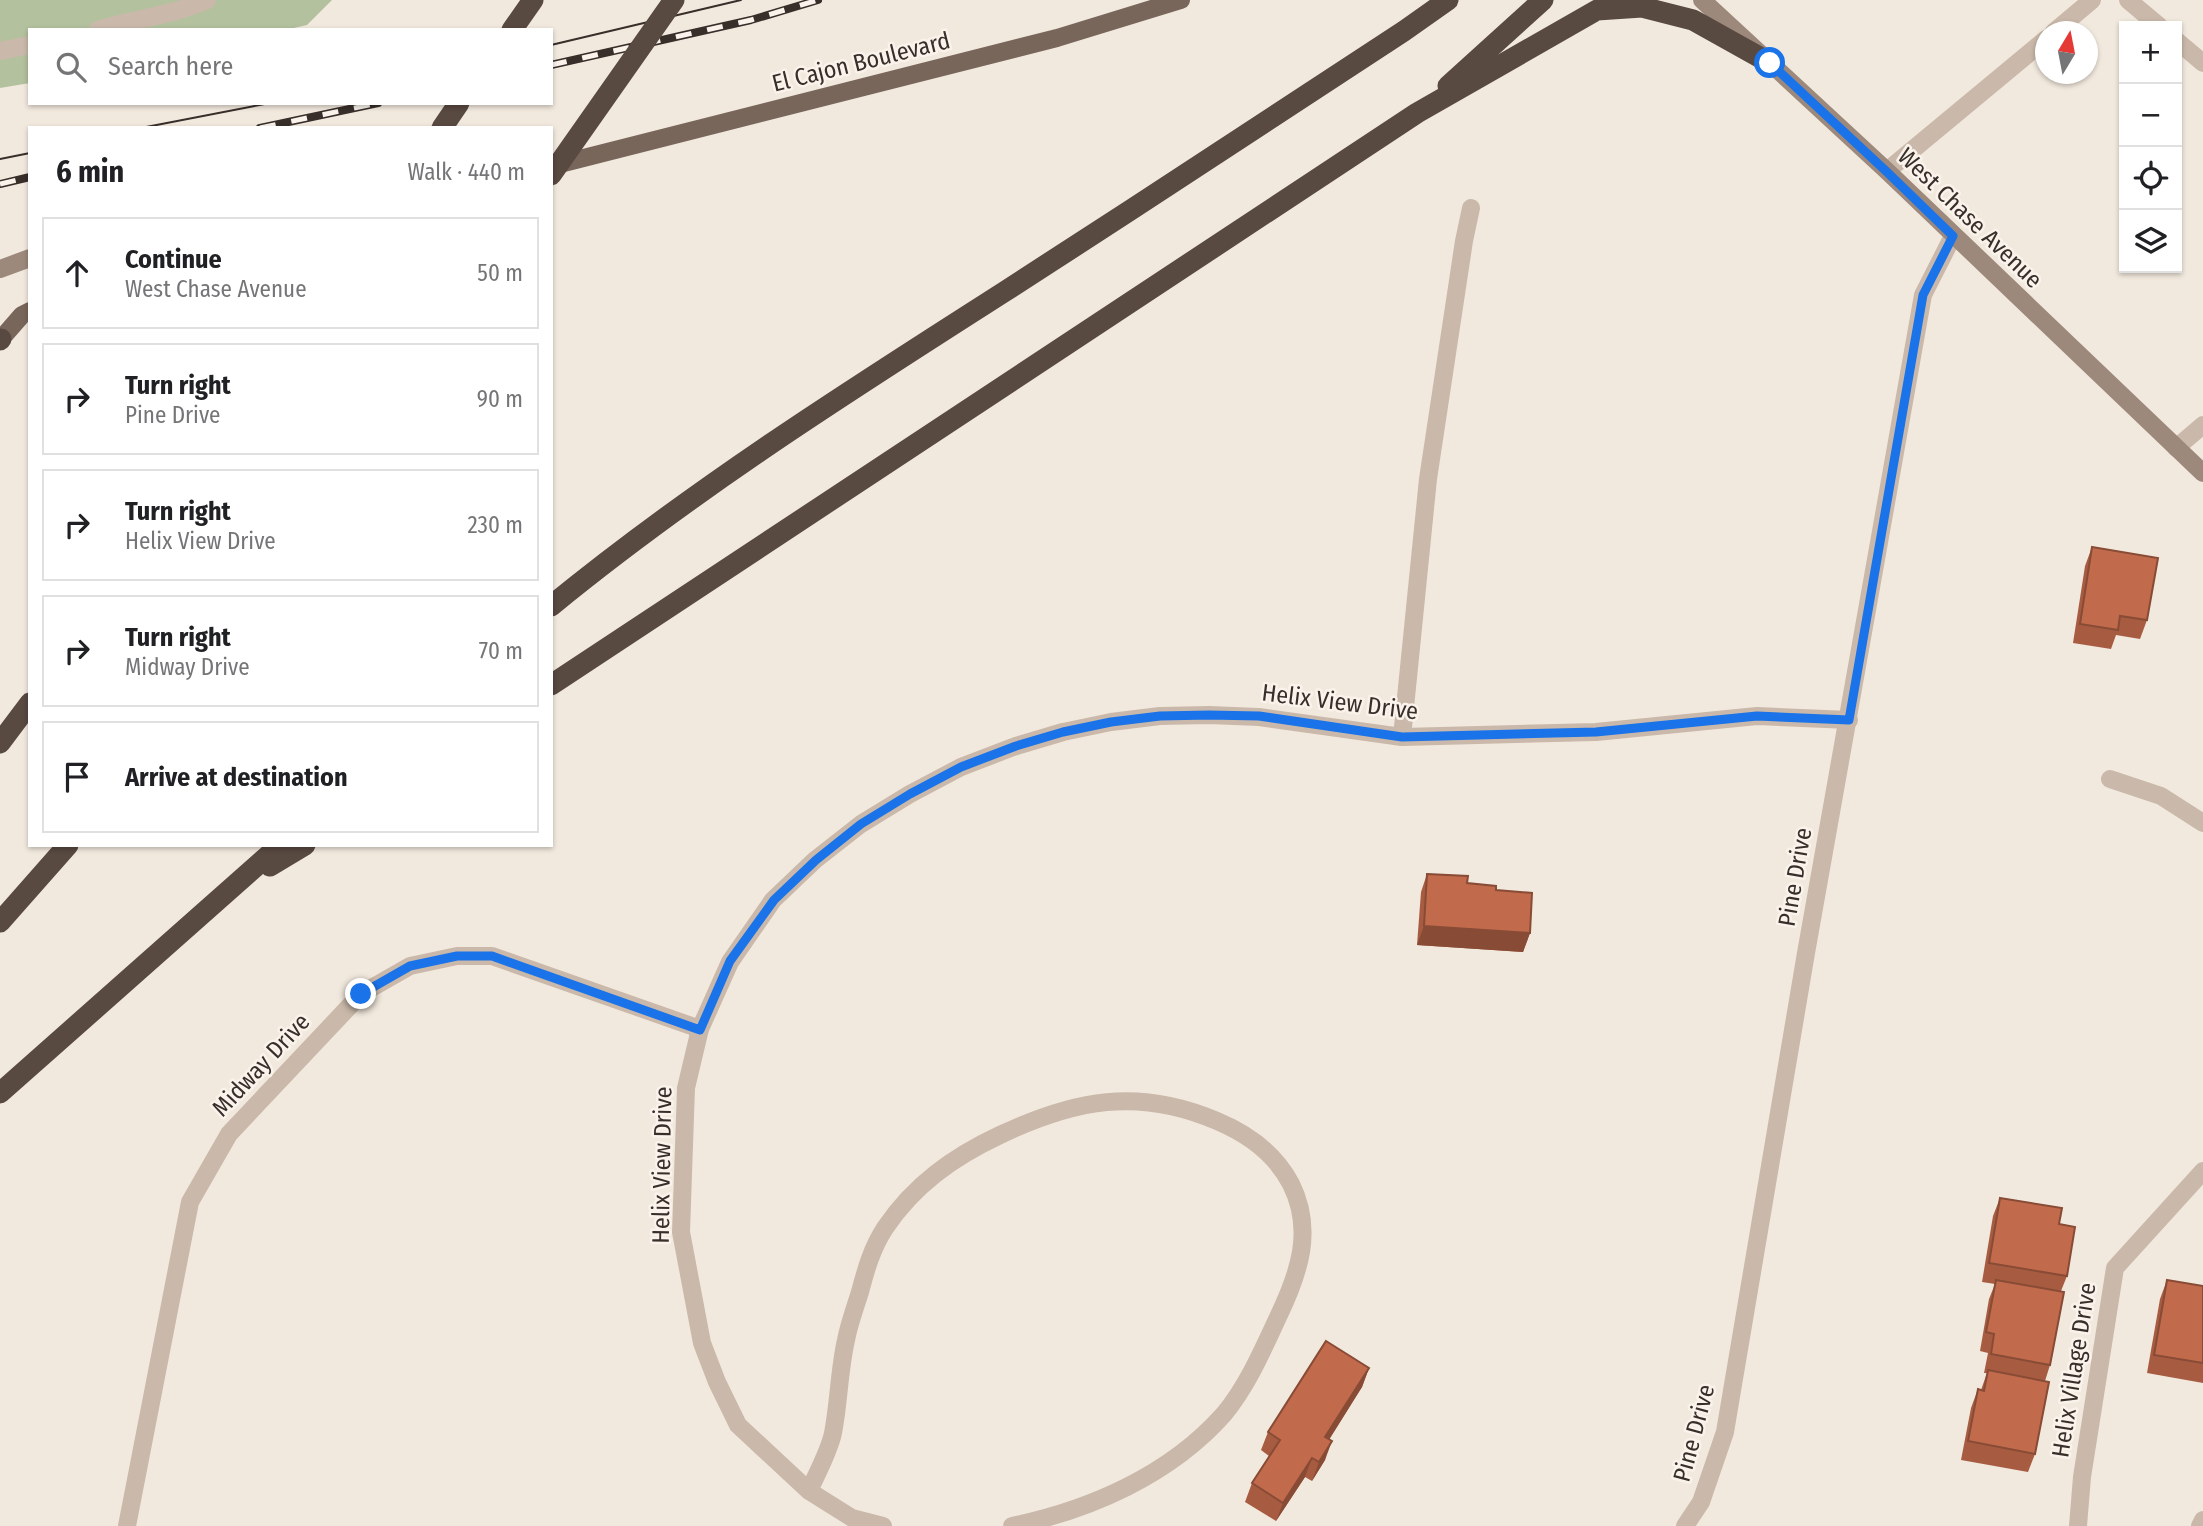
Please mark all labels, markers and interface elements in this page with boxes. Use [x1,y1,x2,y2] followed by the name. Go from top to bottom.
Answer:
[2035,21,2098,84] north arrow
[2119,21,2182,273] map controls
[2119,21,2182,84] button: +
[769,26,953,98] street label: El Cajon Boulevard
[28,28,553,105] search box
[1754,47,1785,78] route start
[52,48,90,86] icon: search
[108,51,233,82] text: Search here
[2119,84,2182,147] button: −
[1892,142,2048,294] street label: West Chase Avenue
[2119,147,2182,210] button: locate
[56,154,124,190] text: 6 min
[408,158,525,186] text: Walk · 440 m
[2119,210,2182,273] button: layers
[125,244,222,275] text: Continue
[58,254,96,292] icon: ahead
[477,259,523,287] text: 50 m
[125,275,307,303] text: West Chase Avenue
[125,370,231,401] text: Turn right
[58,380,96,418] icon: right
[477,385,523,413] text: 90 m
[125,401,220,429] text: Pine Drive
[125,496,231,527] text: Turn right
[58,506,96,544] icon: right
[467,511,523,539] text: 230 m
[125,527,276,555] text: Helix View Drive
[125,622,231,653] text: Turn right
[58,632,96,670] icon: right
[479,637,523,665] text: 70 m
[125,653,250,681] text: Midway Drive
[1260,679,1420,725] street label: Helix View Drive
[58,758,96,796] icon: arrive
[125,762,348,793] text: Arrive at destination
[1773,826,1817,928] street label: Pine Drive
[345,978,376,1009] route end
[206,1008,316,1122] street label: Midway Drive
[647,1086,677,1244] street label: Helix View Drive
[2046,1281,2102,1459] street label: Helix Village Drive
[1668,1381,1720,1485] street label: Pine Drive

